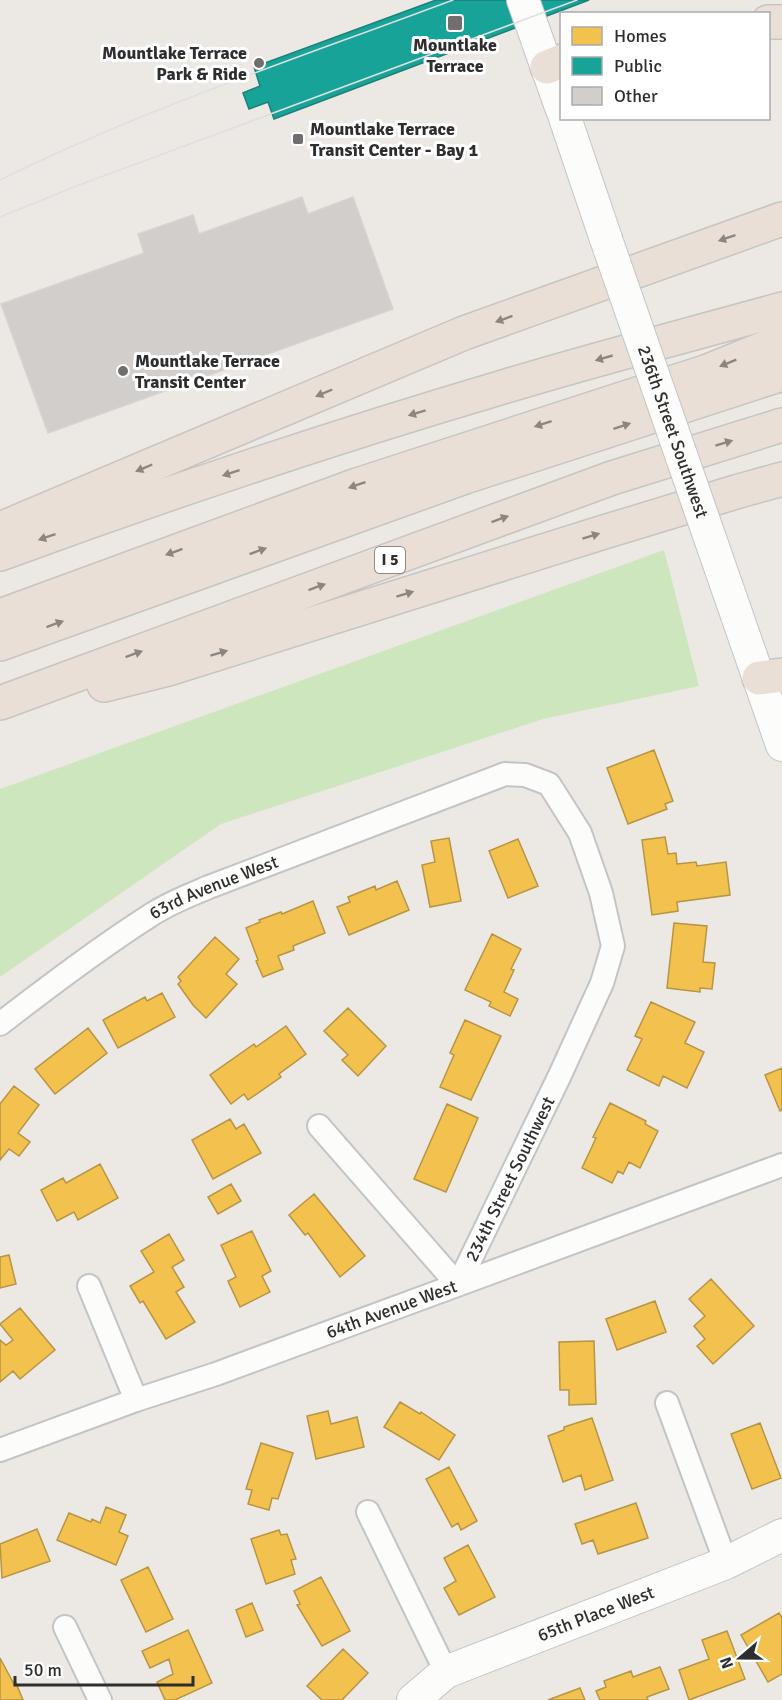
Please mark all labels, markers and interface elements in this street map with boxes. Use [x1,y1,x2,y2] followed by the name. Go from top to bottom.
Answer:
[560,12,770,120] legend
[446,14,464,32] marker: Mountlake Terrace
[614,25,667,47] text: Homes
[413,34,497,77] place label: Mountlake Terrace
[102,42,247,85] place label: Mountlake Terrace Park & Ride
[614,55,662,77] text: Public
[252,56,266,70] marker: Mountlake Terrace Park & Ride
[614,85,658,107] text: Other
[310,118,478,161] place label: Mountlake Terrace Transit Center - Bay 1
[291,132,305,146] marker: Mountlake Terrace Transit Center - Bay 1
[718,233,736,243] one-way arrow
[495,314,513,324] one-way arrow
[633,342,713,521] street label: 236th Street Southwest
[135,350,280,393] place label: Mountlake Terrace Transit Center
[595,354,613,363] one-way arrow
[718,358,736,368] one-way arrow
[116,364,130,378] marker: Mountlake Terrace Transit Center
[315,388,332,397] one-way arrow
[408,408,426,418] one-way arrow
[534,420,552,430] one-way arrow
[613,421,631,430] one-way arrow
[715,438,733,447] one-way arrow
[135,464,153,473] one-way arrow
[222,469,240,478] one-way arrow
[348,480,366,490] one-way arrow
[491,514,509,524] one-way arrow
[582,531,600,540] one-way arrow
[38,532,56,542] one-way arrow
[250,546,268,556] one-way arrow
[165,547,183,557] one-way arrow
[375,547,405,573] road number: I 5
[308,581,326,591] one-way arrow
[396,589,414,598] one-way arrow
[46,618,64,628] one-way arrow
[210,648,228,657] one-way arrow
[125,649,143,659] one-way arrow
[145,851,281,924] street label: 63rd Avenue West
[460,1093,560,1265] street label: 234th Street Southwest
[323,1275,460,1343] street label: 64th Avenue West
[534,1581,657,1646] street label: 65th Place West
[710,1628,770,1688] north arrow
[15,1649,194,1687] scale bar
[716,1654,738,1671] text: N
[24,1659,62,1681] text: 50 m

